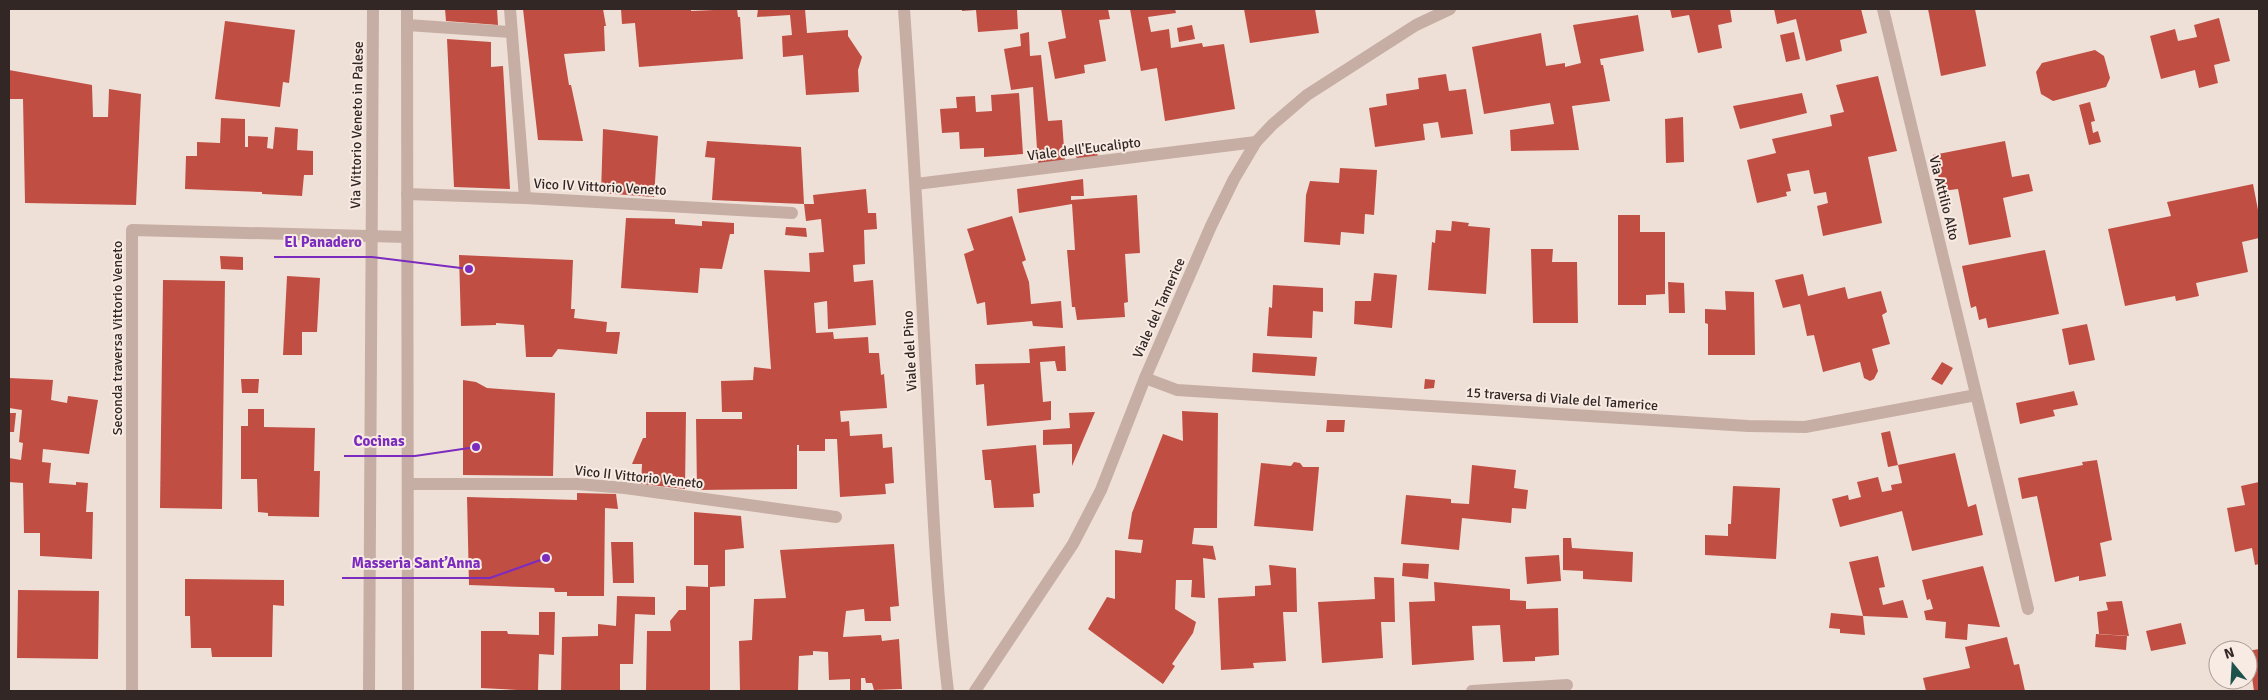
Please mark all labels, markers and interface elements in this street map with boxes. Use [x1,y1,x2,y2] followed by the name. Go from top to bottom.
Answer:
[347,41,367,209] street label: Via Vittorio Veneto in Palese
[1026,134,1142,164] street label: Viale dell'Eucalipto
[1925,154,1963,242] street label: Via Attilio Alto
[533,175,667,199] street label: Vico IV Vittorio Veneto
[274,227,372,257] callout: El Panadero
[284,233,362,251] text: El Panadero
[109,241,126,435] street label: Seconda traversa Vittorio Veneto
[1129,255,1189,361] street label: Viale del Tamerice
[899,310,921,392] street label: Viale del Pino
[1465,384,1659,414] street label: 15 traversa di Viale del Tamerice
[344,426,415,456] callout: Cocinas
[353,432,405,450] text: Cocinas
[574,462,704,492] street label: Vico II Vittorio Veneto
[342,548,490,578] callout: Masseria Sant’Anna
[352,554,481,572] text: Masseria Sant’Anna
[2208,640,2258,690] north arrow
[2222,644,2236,663] text: N

